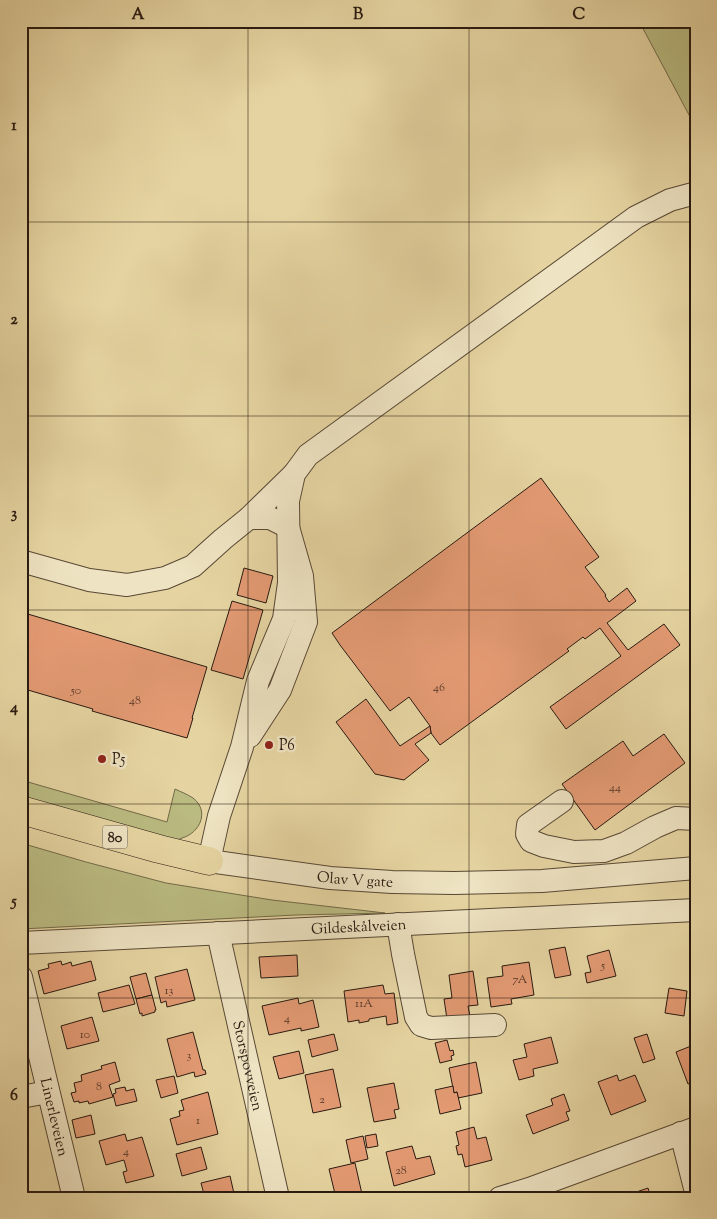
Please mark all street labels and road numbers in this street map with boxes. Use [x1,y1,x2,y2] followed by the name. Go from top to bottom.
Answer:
[102,826,128,849] road number: 80
[315,867,394,894] street label: Olav V gate
[310,915,407,941] street label: Gildeskålveien
[226,1019,267,1113] street label: Storspovveien
[34,1076,73,1159] street label: Linerleveien

